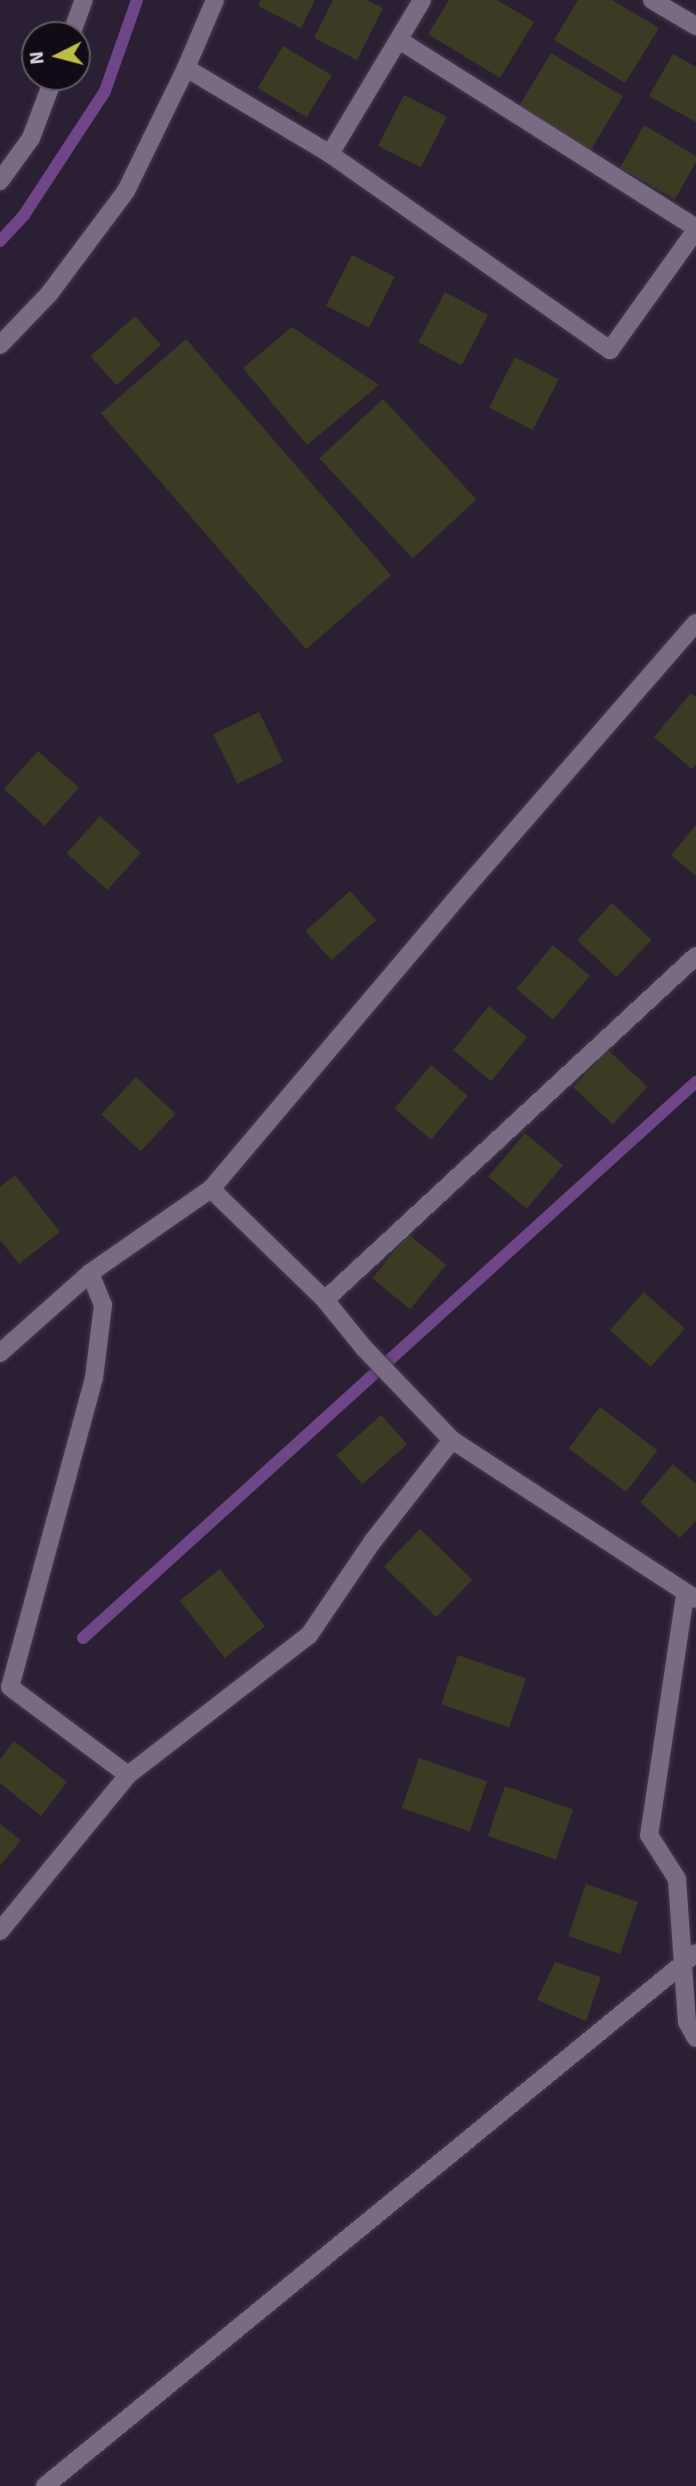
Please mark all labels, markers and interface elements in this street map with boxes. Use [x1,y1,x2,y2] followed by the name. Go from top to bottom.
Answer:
[21,21,91,91] north arrow
[24,50,50,66] text: N

